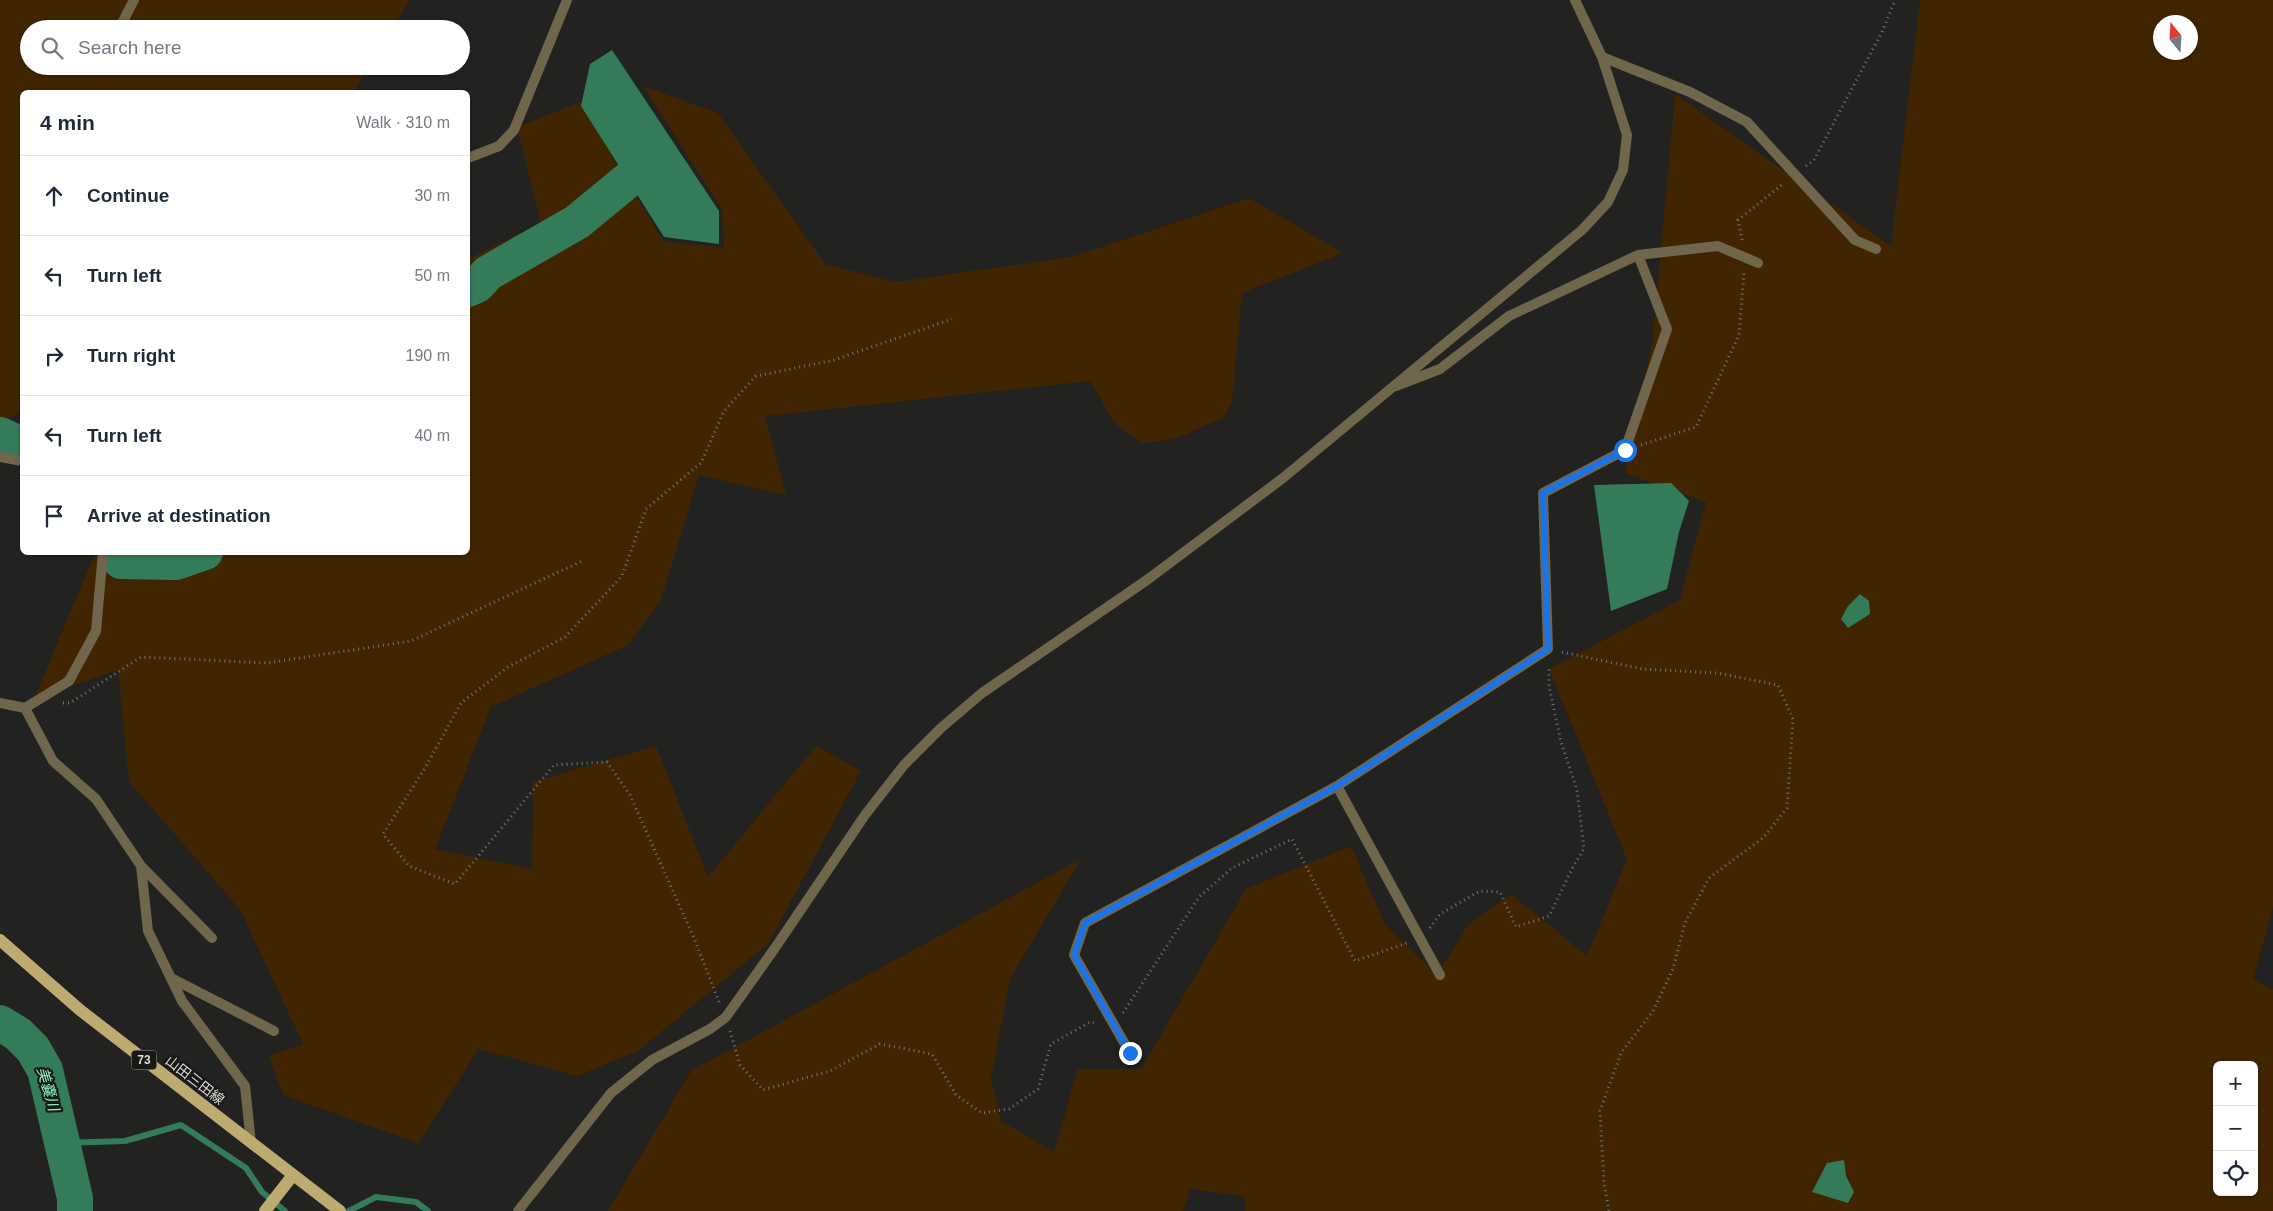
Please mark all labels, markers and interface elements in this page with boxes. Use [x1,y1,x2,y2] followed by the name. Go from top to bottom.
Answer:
[2153,15,2198,60] north arrow
[20,20,470,75] search box
[38,34,66,62] icon: search
[78,37,182,58] text: Search here
[40,111,95,134] text: 4 min
[356,114,450,131] text: Walk · 310 m
[40,182,68,210] icon: ahead
[87,185,169,206] text: Continue
[414,187,450,204] text: 30 m
[40,262,68,290] icon: left
[87,265,162,286] text: Turn left
[414,267,450,284] text: 50 m
[40,342,68,370] icon: right
[87,345,175,366] text: Turn right
[406,347,450,364] text: 190 m
[40,422,68,450] icon: left
[87,425,162,446] text: Turn left
[414,427,450,444] text: 40 m
[1614,439,1637,462] route start
[40,502,68,530] icon: arrive
[87,505,271,526] text: Arrive at destination
[1119,1042,1142,1065] route end
[132,1050,156,1070] road number: 73
[162,1052,228,1108] street label: 山田三田線
[2213,1061,2258,1196] map controls
[2213,1061,2258,1106] button: +
[34,1065,63,1115] water label: 美嚢川
[2213,1106,2258,1151] button: −
[2213,1151,2258,1196] button: locate

